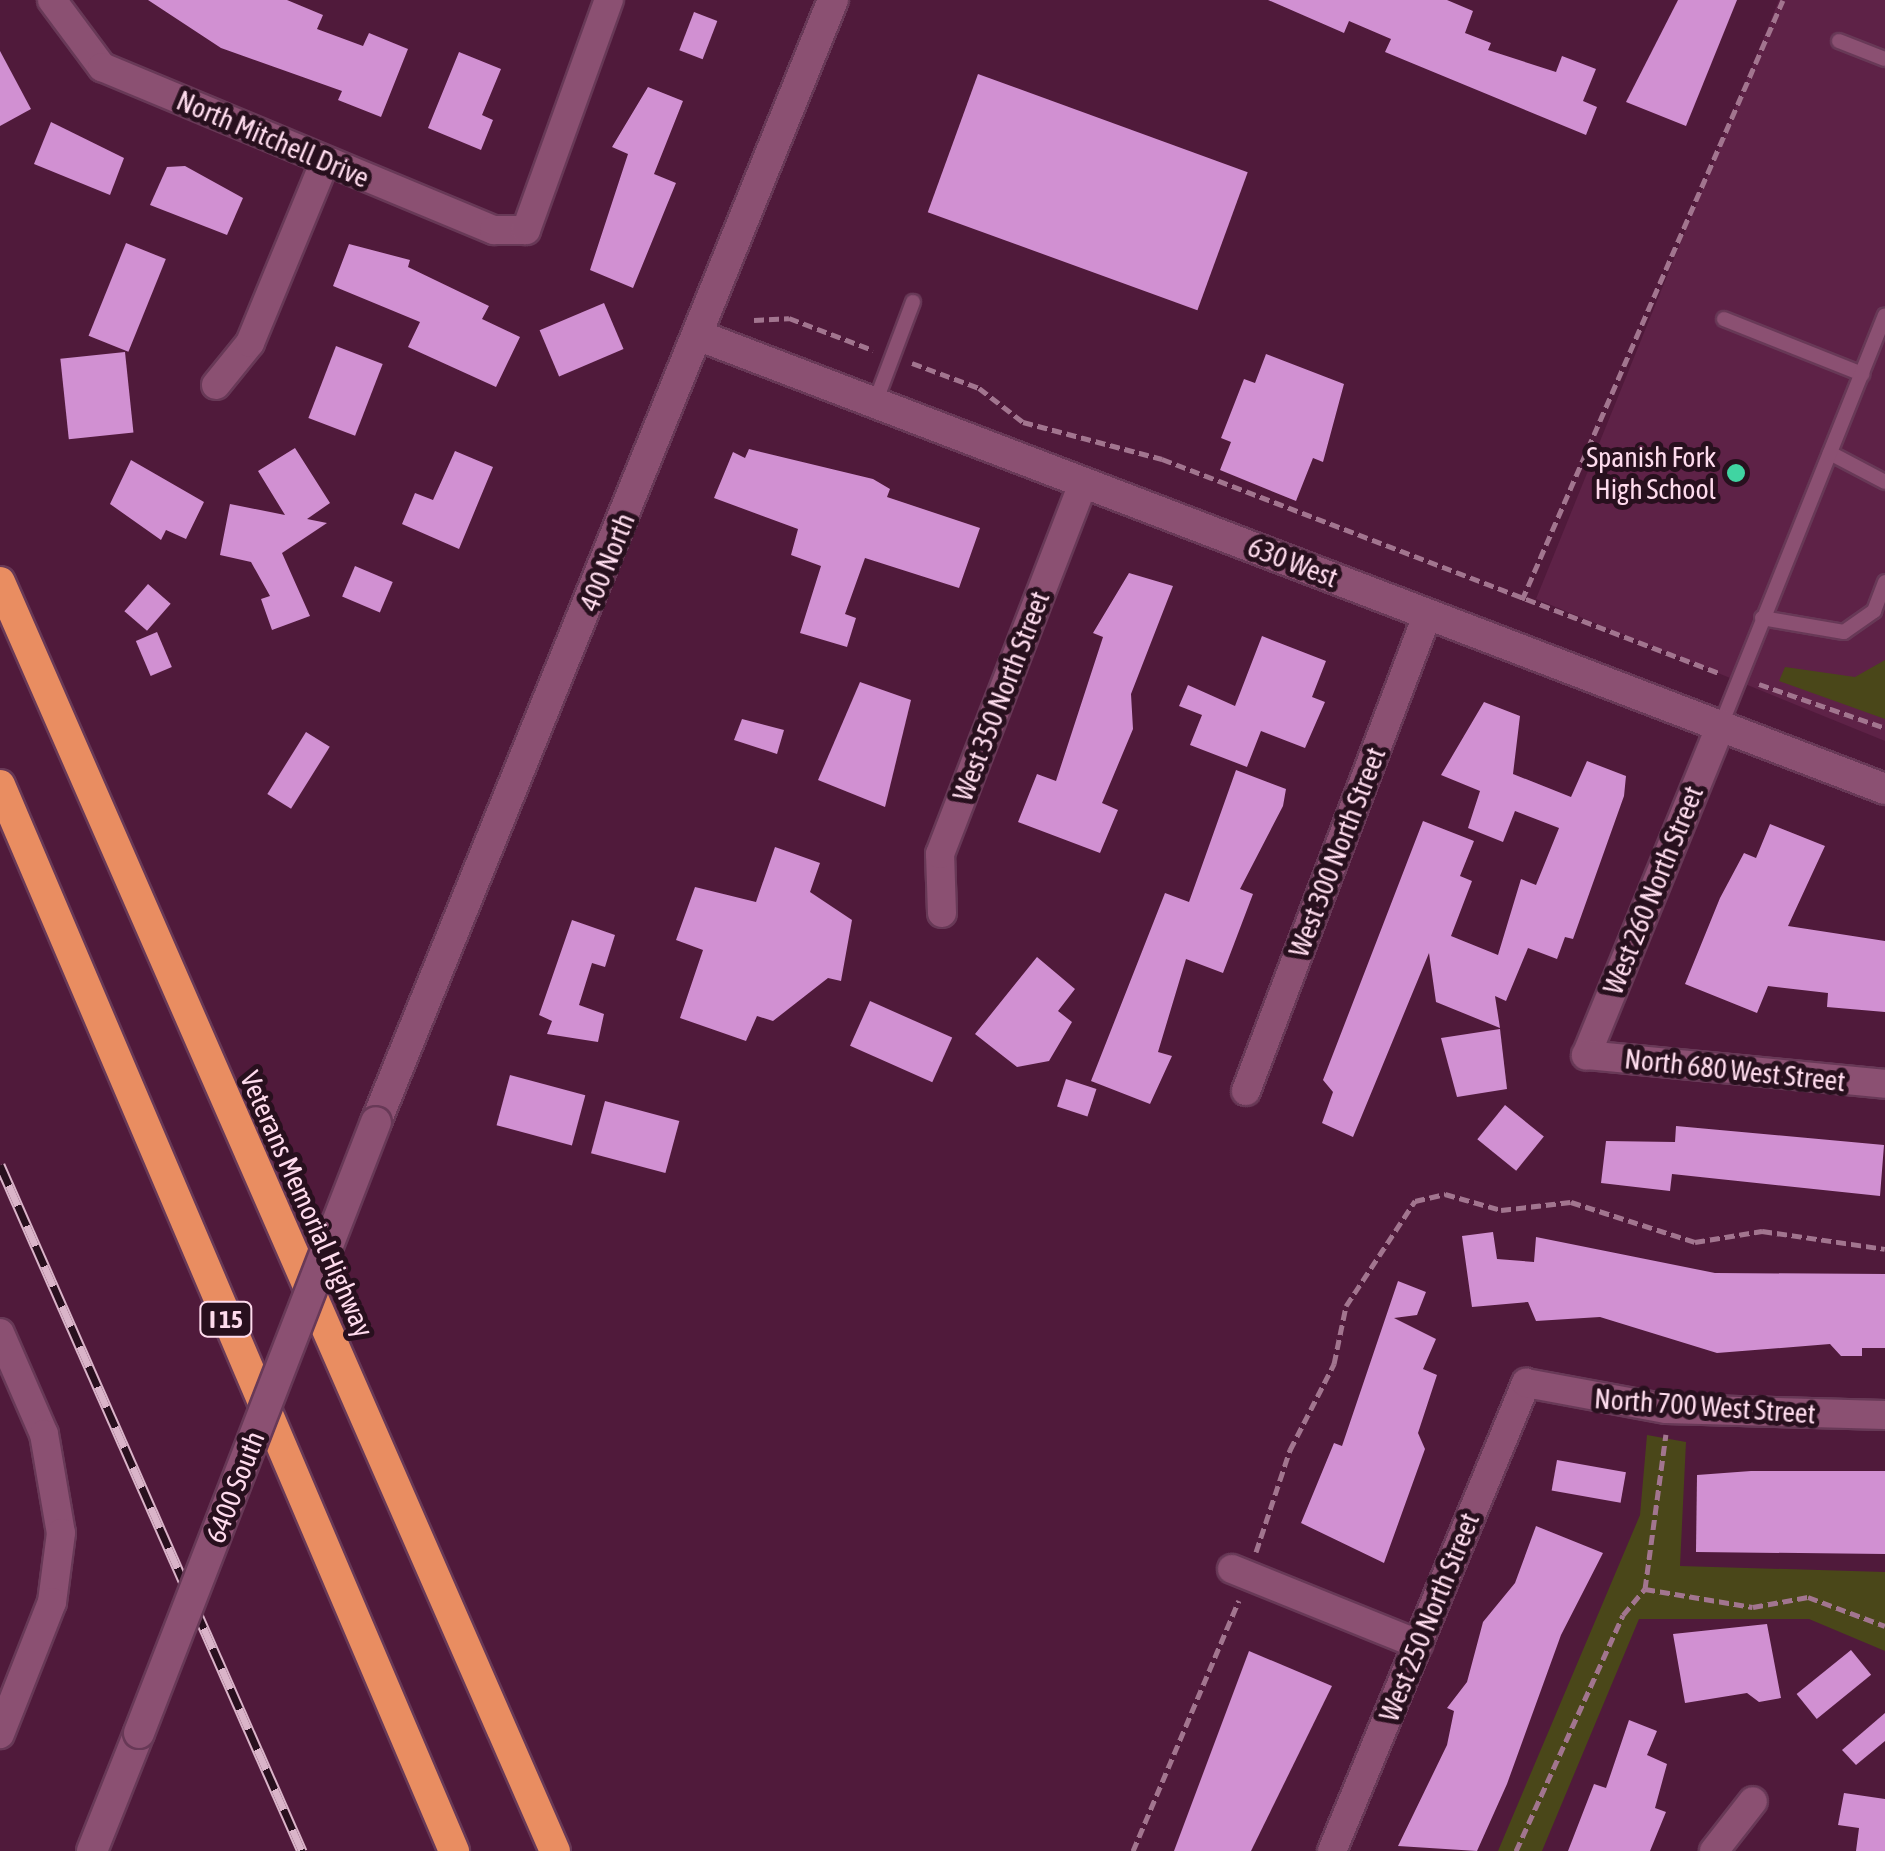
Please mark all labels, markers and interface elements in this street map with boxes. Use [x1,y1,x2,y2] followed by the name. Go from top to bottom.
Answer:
[172,83,374,195] street label: North Mitchell Drive
[1586,440,1716,506] place label: Spanish Fork High School
[1725,462,1747,484] marker: Spanish Fork High School
[572,508,642,616] street label: 400 North
[1243,530,1343,594] street label: 630 West
[946,586,1056,806] street label: West 350 North Street
[1282,742,1392,962] street label: West 300 North Street
[1596,781,1710,999] street label: West 260 North Street
[1623,1042,1847,1098] street label: North 680 West Street
[233,1066,381,1342] street label: Veterans Memorial Highway
[198,1299,254,1339] road number: I 15
[1593,1382,1817,1430] street label: North 700 West Street
[198,1427,272,1547] street label: 6400 South
[1372,1508,1486,1726] street label: West 250 North Street

